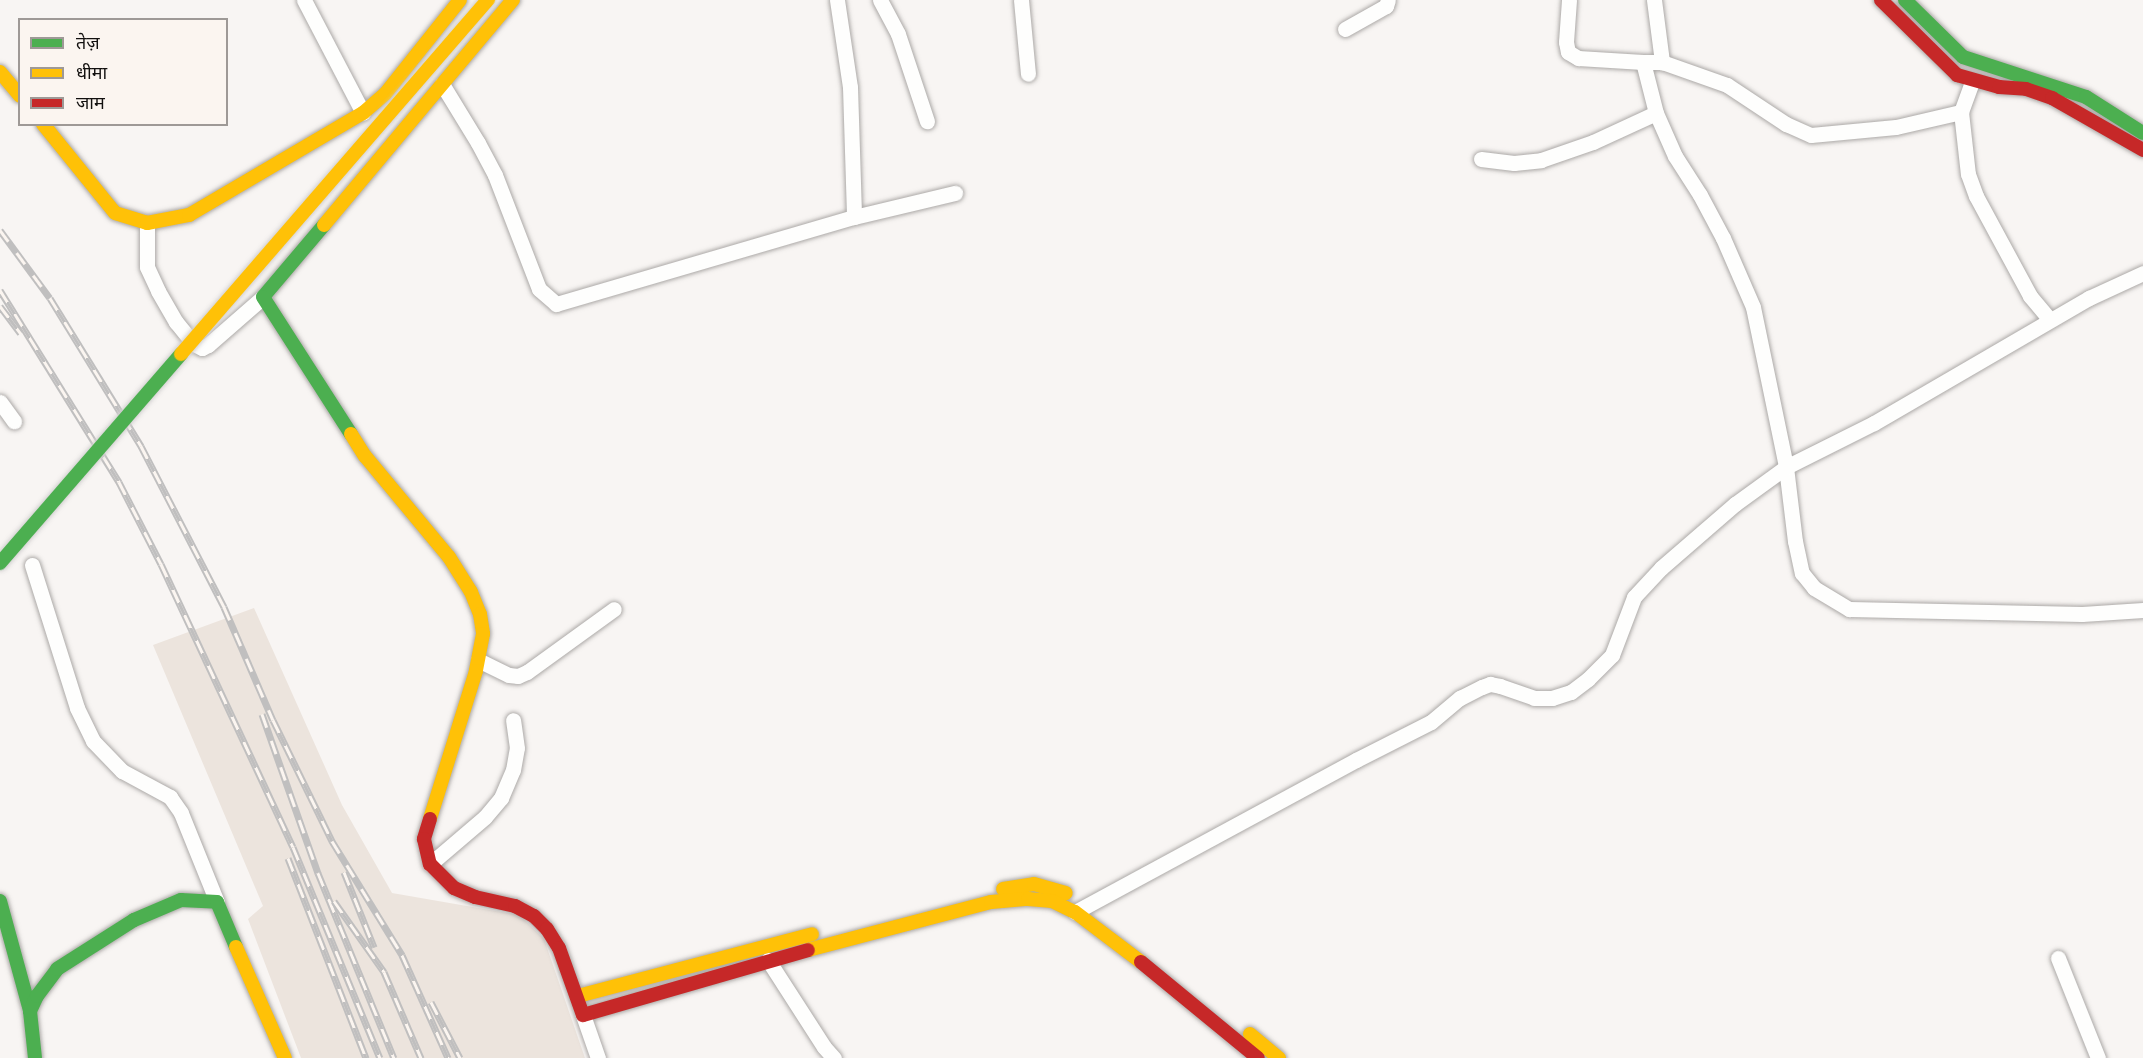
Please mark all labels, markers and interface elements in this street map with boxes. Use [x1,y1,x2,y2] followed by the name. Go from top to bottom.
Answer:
[18,18,228,126] legend
[76,31,100,55] text: तेज़
[76,61,107,85] text: धीमा
[76,91,105,115] text: जाम

